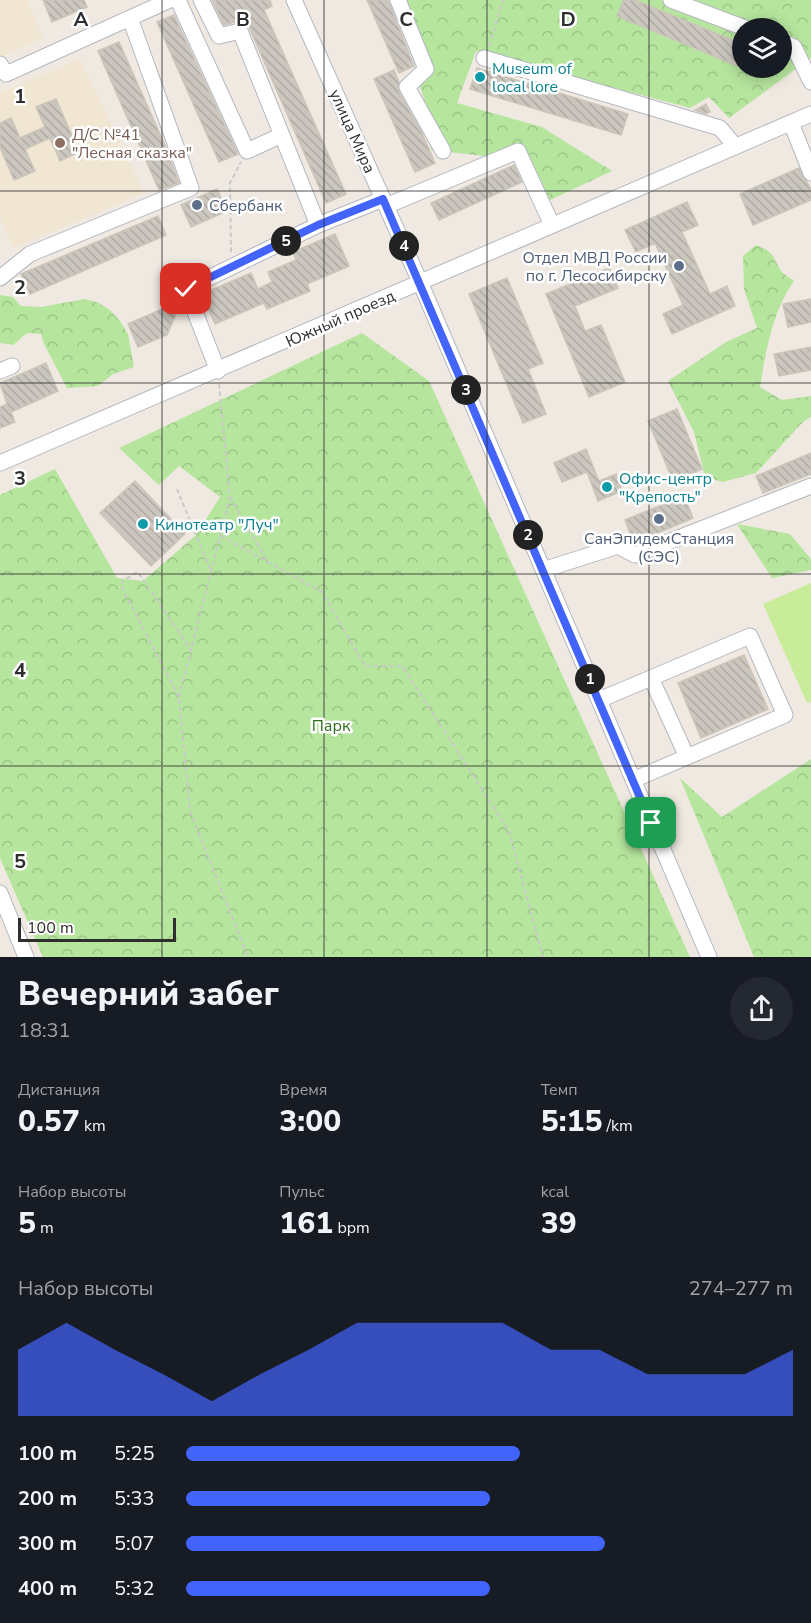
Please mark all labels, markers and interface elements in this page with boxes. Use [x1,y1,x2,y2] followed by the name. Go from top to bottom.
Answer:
[74,6,89,33] text: A
[236,6,250,33] text: B
[399,6,413,33] text: C
[560,6,576,33] text: D
[732,18,792,78] map controls
[732,18,792,78] button: layers
[492,58,572,98] place label: Museum of local lore
[473,70,487,84] marker: Museum of local lore
[14,83,26,110] text: 1
[324,86,380,177] street label: улица Мира
[72,124,192,164] place label: Д/С №41 "Лесная сказка"
[53,136,67,150] marker: Д/С №41 "Лесная сказка"
[209,195,283,217] place label: Сбербанк
[190,198,204,212] marker: Сбербанк
[271,226,301,256] pin: 5
[281,230,291,252] text: 5
[389,231,419,261] pin: 4
[399,235,409,257] text: 4
[522,247,668,287] place label: Отдел МВД России по г. Лесосибирску
[672,259,686,273] marker: Отдел МВД России по г. Лесосибирску
[160,263,211,314] pin
[169,272,202,305] icon: check
[14,274,26,301] text: 2
[282,285,399,353] street label: Южный проезд
[451,375,481,405] pin: 3
[461,379,471,401] text: 3
[14,465,26,492] text: 3
[619,468,712,508] place label: Офис-центр "Крепость"
[600,480,614,494] marker: Офис-центр "Крепость"
[652,512,666,526] marker: СанЭпидемСтанция (СЭС)
[155,514,279,536] place label: Кинотеатр "Луч"
[136,517,150,531] marker: Кинотеатр "Луч"
[513,520,543,550] pin: 2
[523,524,533,546] text: 2
[584,528,734,568] place label: СанЭпидемСтанция (СЭС)
[14,657,26,684] text: 4
[575,664,605,694] pin: 1
[585,668,595,690] text: 1
[312,715,351,737] park label: Парк
[625,797,676,848] pin
[634,806,667,839] icon: arrive
[14,848,26,875] text: 5
[18,915,176,942] scale bar
[27,917,74,939] text: 100 m
[18,972,279,1017] text: Вечерний забег
[730,977,793,1040] button: share
[18,1017,71,1044] text: 18:31
[18,1079,100,1101] text: Дистанция
[279,1079,327,1101] text: Время
[541,1079,578,1101] text: Темп
[18,1101,80,1142] text: 0.57
[279,1101,341,1142] text: 3:00
[541,1101,602,1142] text: 5:15
[80,1115,106,1137] text: km
[602,1115,633,1137] text: /km
[18,1181,126,1203] text: Набор высоты
[279,1181,325,1203] text: Пульс
[541,1181,569,1203] text: kcal
[18,1203,36,1244] text: 5
[279,1203,333,1244] text: 161
[541,1203,577,1244] text: 39
[36,1217,54,1239] text: m
[333,1217,370,1239] text: bpm
[18,1275,153,1302] text: Набор высоты
[689,1275,793,1302] text: 274–277 m
[18,1440,77,1467] text: 100 m
[114,1440,155,1467] text: 5:25
[18,1485,77,1512] text: 200 m
[114,1485,155,1512] text: 5:33
[18,1530,77,1557] text: 300 m
[114,1530,155,1557] text: 5:07
[18,1575,77,1602] text: 400 m
[114,1575,155,1602] text: 5:32

